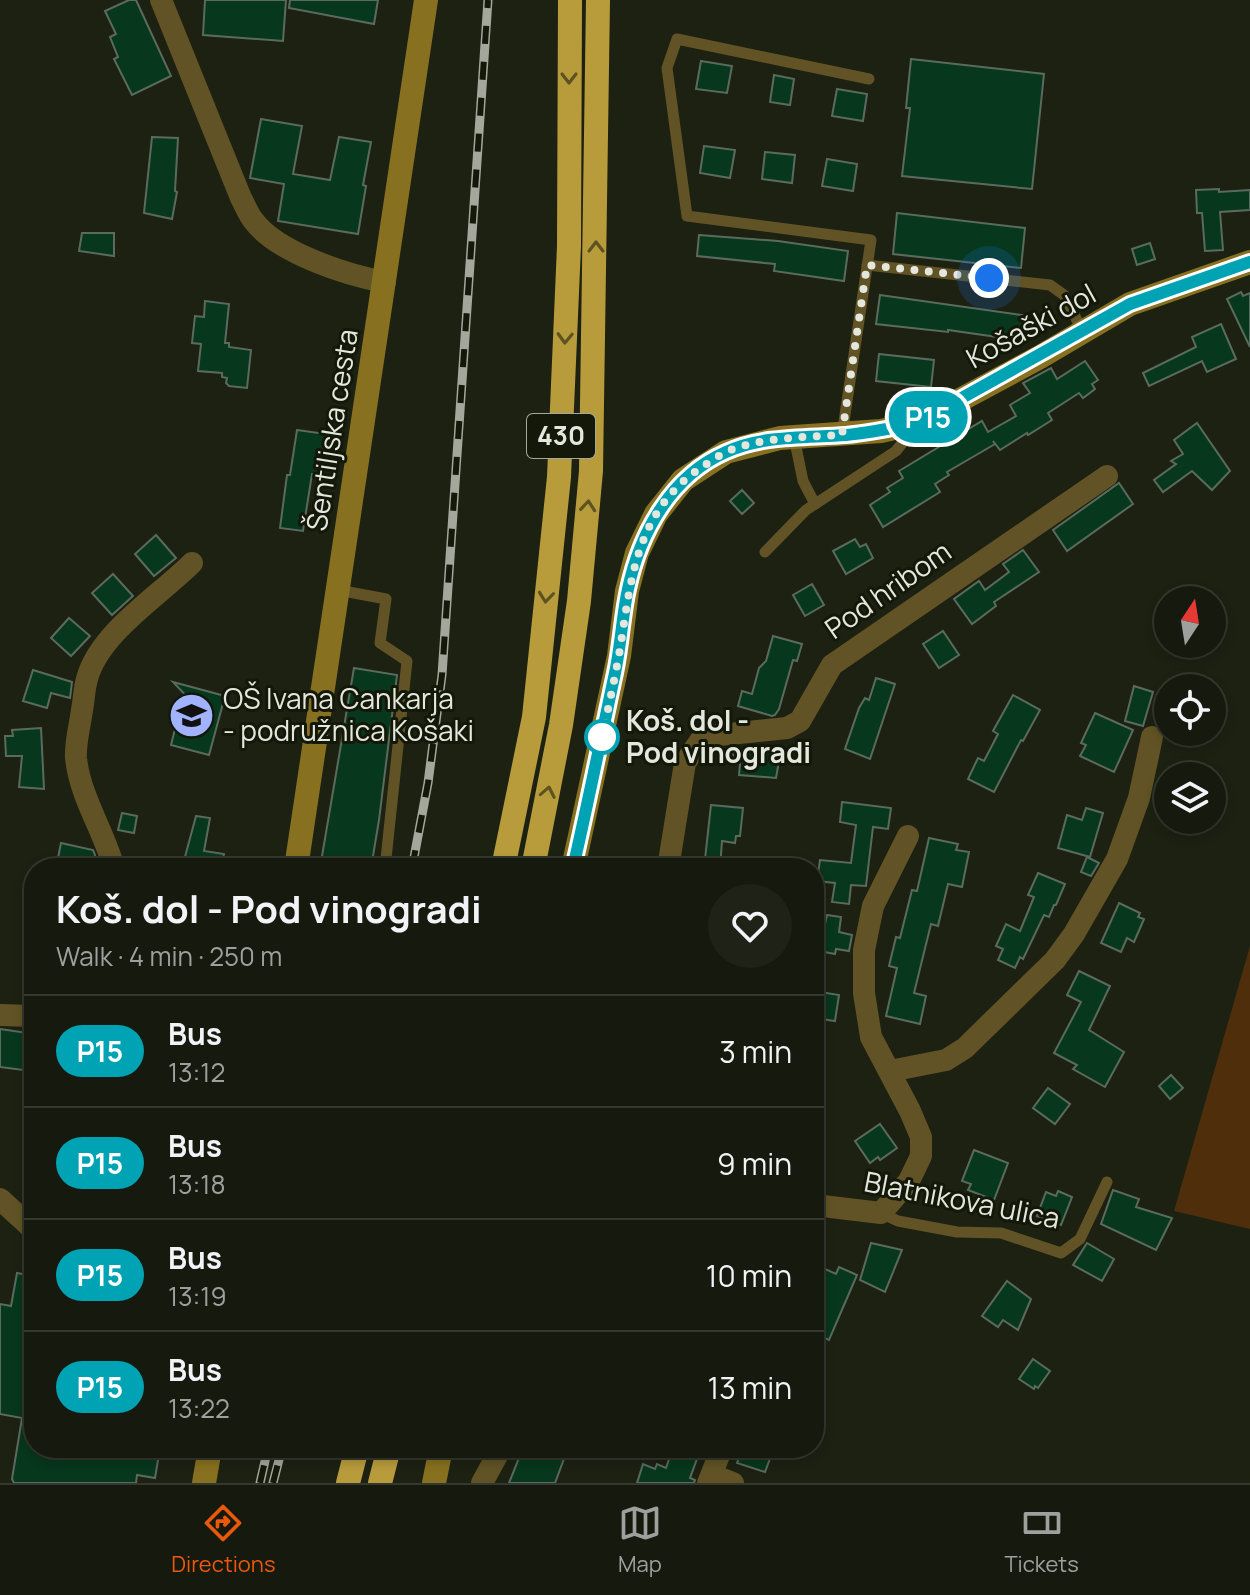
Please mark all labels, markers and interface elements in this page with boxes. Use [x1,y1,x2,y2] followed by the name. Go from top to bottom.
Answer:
[560,72,578,85] one-way arrow
[587,240,605,253] one-way arrow
[969,258,1009,298] your location
[959,274,1102,376] street label: Košaški dol
[296,326,366,533] street label: Šentiljska cesta
[556,332,573,345] one-way arrow
[882,391,974,443] line badge: P15
[905,398,951,436] text: P15
[527,414,595,458] road number: 430
[579,500,596,513] one-way arrow
[817,532,958,647] street label: Pod hribom
[1154,586,1226,658] north arrow
[1154,586,1226,834] map controls
[538,591,555,604] one-way arrow
[1154,674,1226,746] button: locate
[223,679,474,749] place label: OŠ Ivana Cankarja - podružnica Košaki
[168,691,216,739] school or university icon: OŠ Ivana Cankarja - podružnica Košaki
[626,701,811,771] place label: Koš. dol - Pod vinogradi
[585,720,619,754] marker: Koš. dol - Pod vinogradi
[1154,762,1226,834] button: layers
[539,785,556,799] one-way arrow
[56,882,482,934] text: Koš. dol - Pod vinogradi
[708,884,792,968] button: heart
[56,938,282,974] text: Walk · 4 min · 250 m
[168,1013,222,1054] text: Bus
[719,1031,792,1072] text: 3 min
[77,1032,123,1070] text: P15
[168,1054,225,1090] text: 13:12
[168,1125,222,1166] text: Bus
[717,1143,792,1184] text: 9 min
[77,1144,123,1182] text: P15
[861,1161,1063,1237] street label: Blatnikova ulica
[168,1166,226,1202] text: 13:18
[168,1237,222,1278] text: Bus
[706,1255,792,1296] text: 10 min
[77,1256,123,1294] text: P15
[168,1278,227,1314] text: 13:19
[168,1349,222,1390] text: Bus
[707,1367,792,1408] text: 13 min
[77,1368,123,1406] text: P15
[168,1390,230,1426] text: 13:22
[171,1501,275,1579] tab: Directions
[618,1501,662,1579] tab: Map
[1004,1501,1079,1579] tab: Tickets

